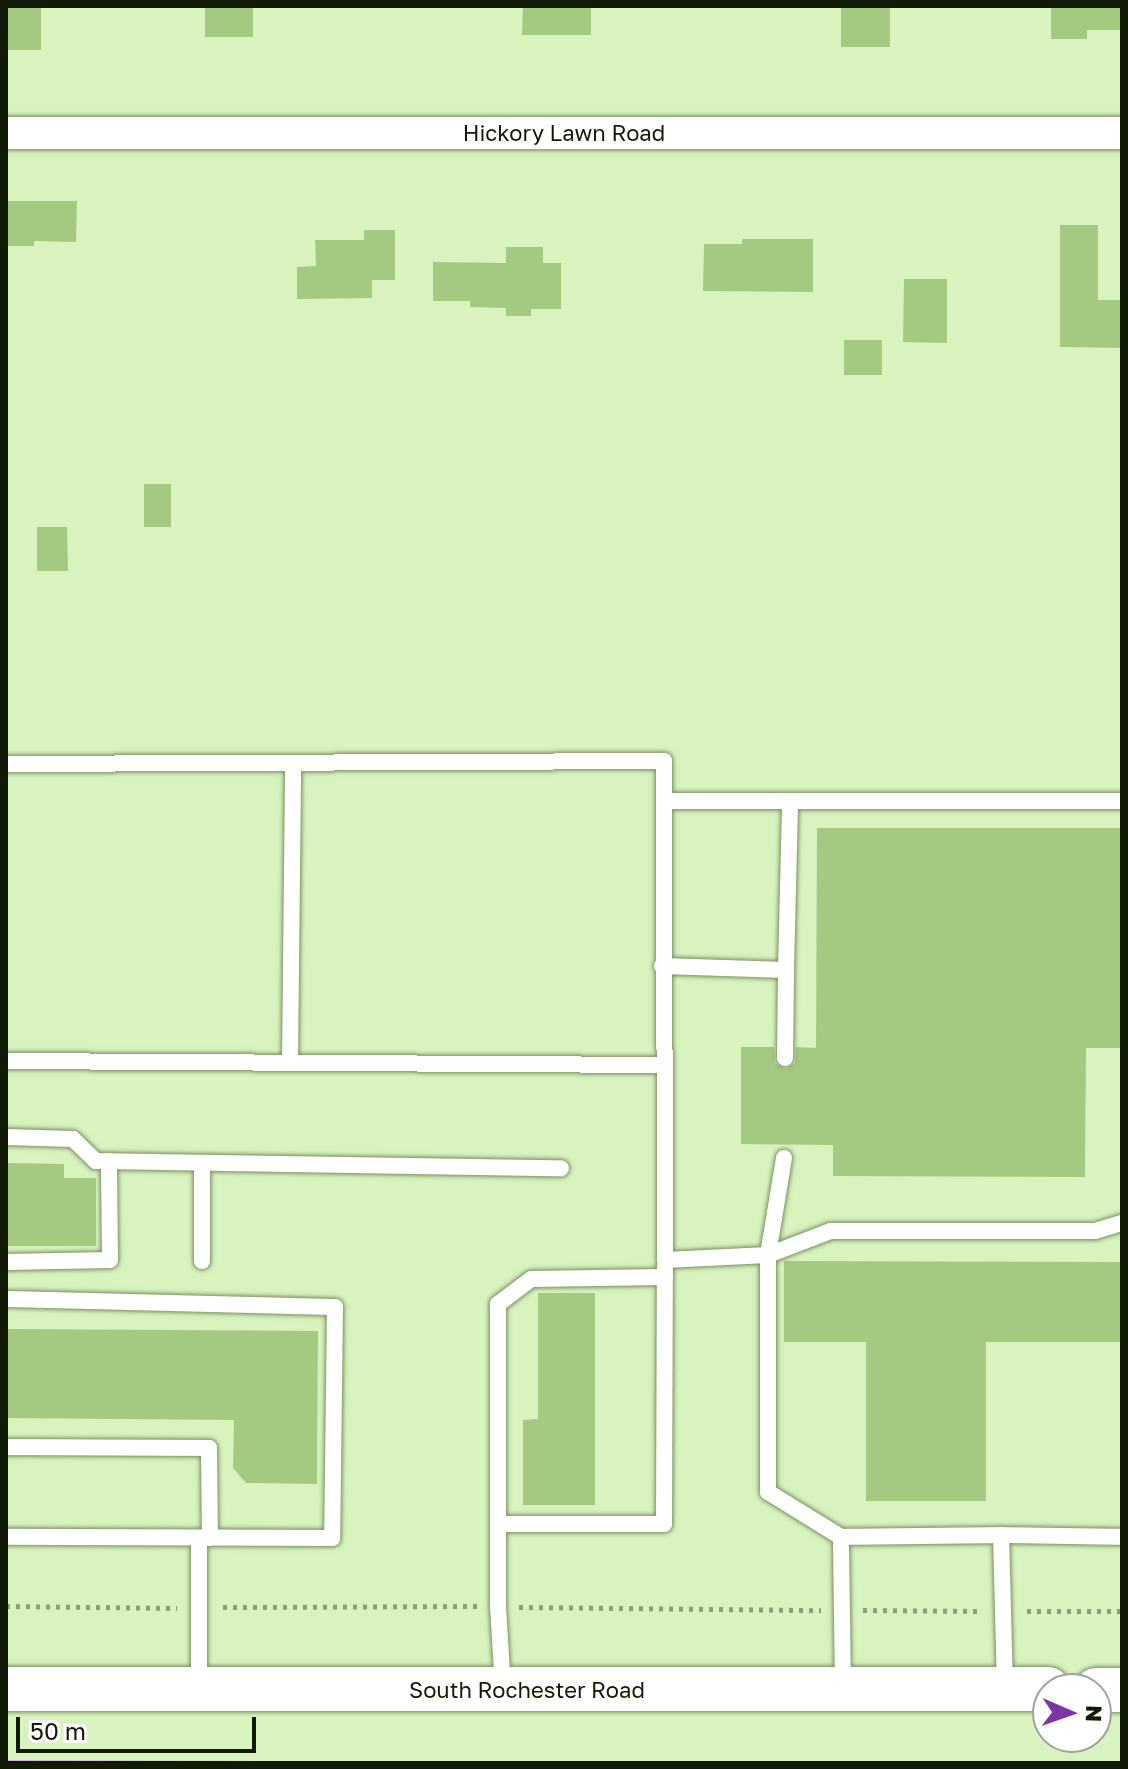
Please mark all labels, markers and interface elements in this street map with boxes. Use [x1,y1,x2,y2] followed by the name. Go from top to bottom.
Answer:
[463,120,665,146] street label: Hickory Lawn Road
[1032,1673,1112,1753] north arrow
[409,1677,645,1703] street label: South Rochester Road
[20,1701,260,1751] scale bar
[1081,1705,1108,1723] text: N
[30,1716,86,1745] text: 50 m

